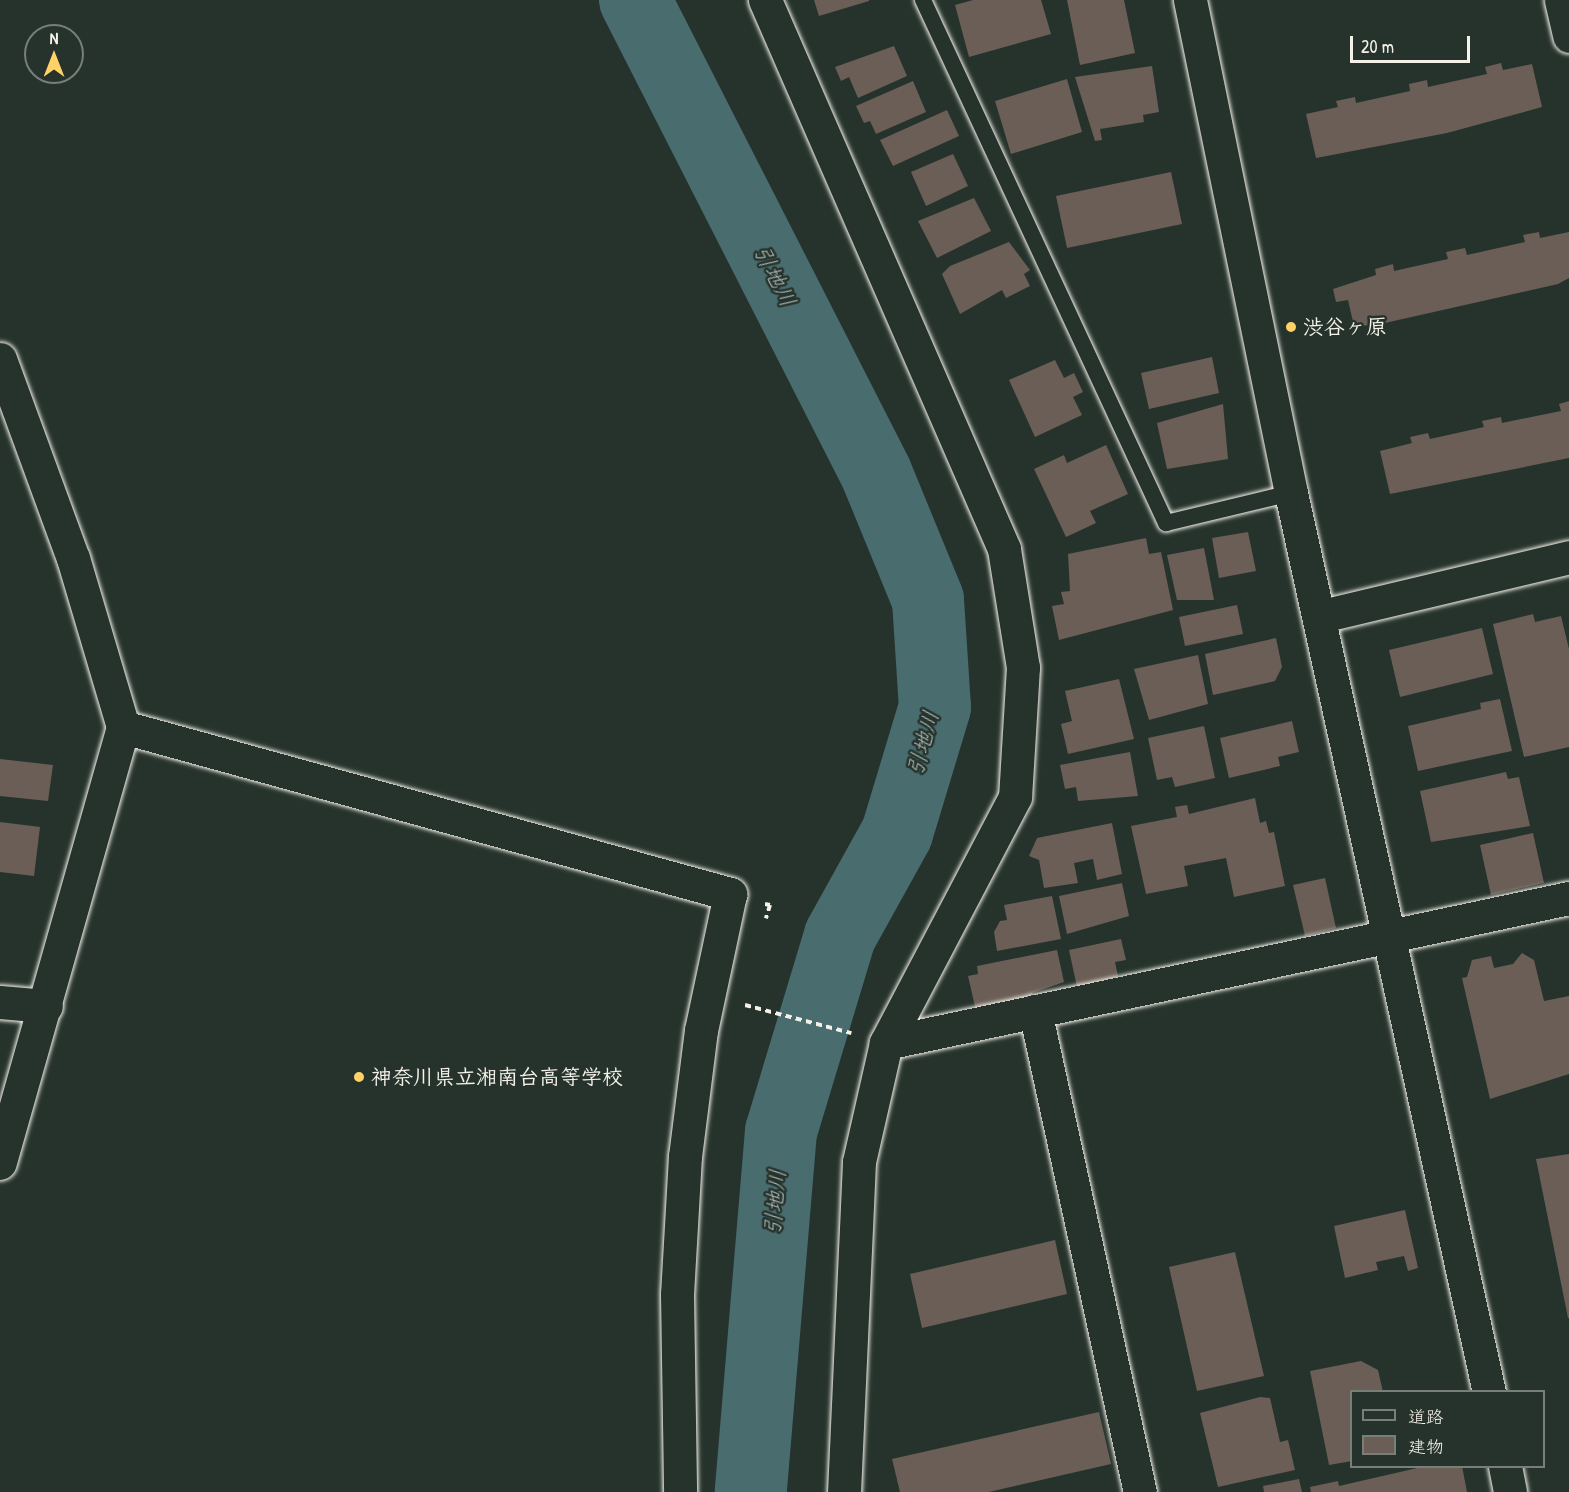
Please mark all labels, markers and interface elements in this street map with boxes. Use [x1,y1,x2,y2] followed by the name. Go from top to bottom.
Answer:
[24,24,84,84] north arrow
[1353,24,1473,62] scale bar
[50,27,58,49] text: N
[1361,34,1394,59] text: 20 m
[748,241,802,311] water label: 引地川
[1303,314,1387,340] place label: 渋谷ヶ原
[1284,320,1298,334] marker: 渋谷ヶ原
[902,708,944,778] water label: 引地川
[371,1064,623,1090] place label: 神奈川県立湘南台高等学校
[352,1070,366,1084] marker: 神奈川県立湘南台高等学校
[759,1168,791,1236] water label: 引地川
[1350,1390,1545,1468] legend
[1408,1404,1444,1429] text: 道路
[1408,1434,1444,1459] text: 建物

